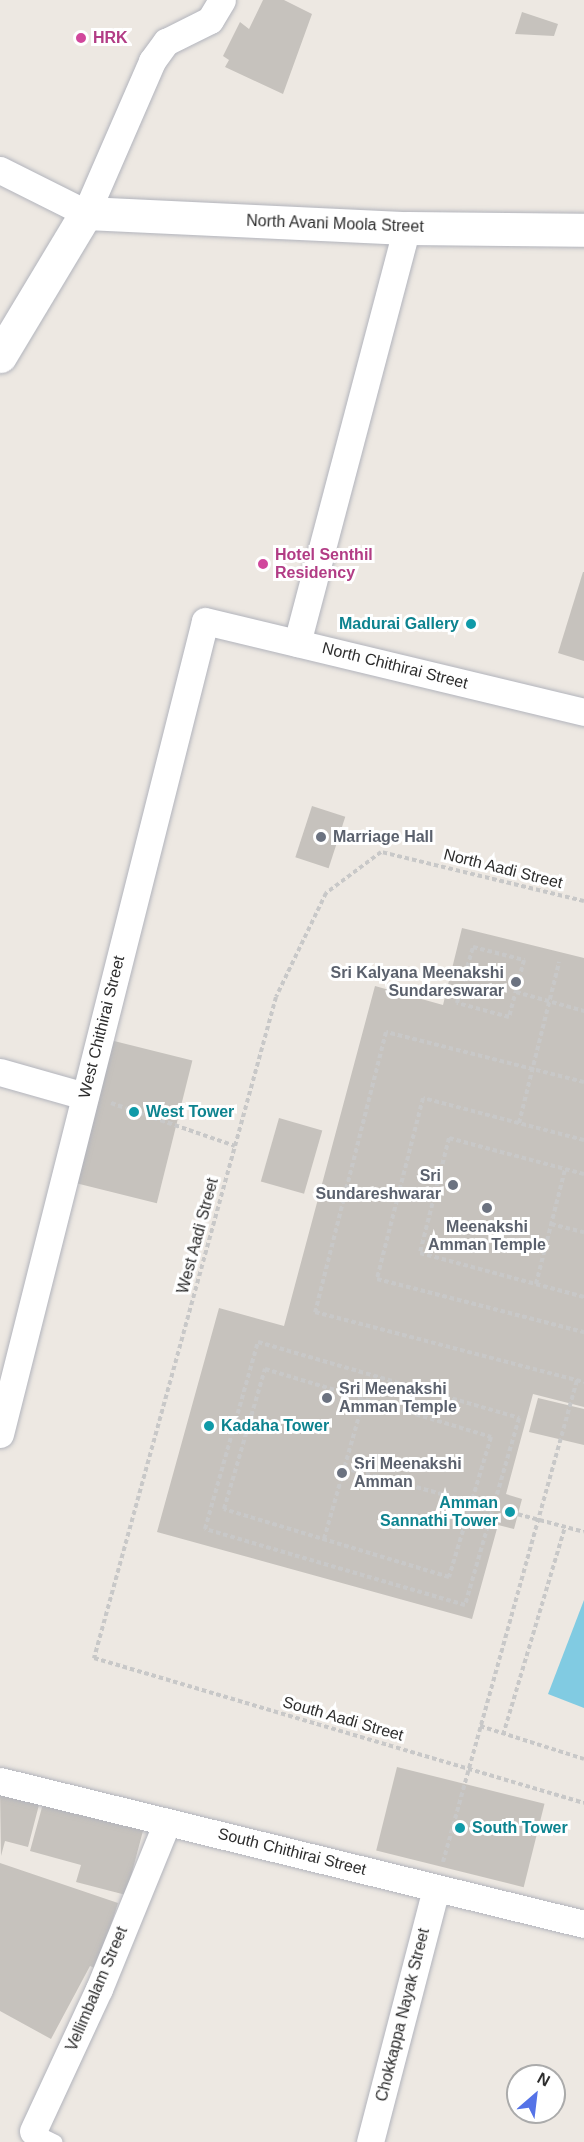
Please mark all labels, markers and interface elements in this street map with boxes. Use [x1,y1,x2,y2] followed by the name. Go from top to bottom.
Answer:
[93,28,128,48] place label: HRK
[74,31,88,45] marker: HRK
[245,211,425,237] street label: North Avani Moola Street
[275,545,373,583] place label: Hotel Senthil Residency
[256,557,270,571] marker: Hotel Senthil Residency
[339,614,459,634] place label: Madurai Gallery
[464,617,478,631] marker: Madurai Gallery
[320,639,470,693] street label: North Chithirai Street
[333,827,433,847] place label: Marriage Hall
[314,830,328,844] marker: Marriage Hall
[441,845,565,893] street label: North Aadi Street
[75,954,129,1100] street label: West Chithirai Street
[331,963,504,1001] place label: Sri Kalyana Meenakshi Sundareswarar
[509,975,523,989] marker: Sri Kalyana Meenakshi Sundareswarar
[146,1102,234,1122] place label: West Tower
[127,1105,141,1119] marker: West Tower
[316,1166,441,1204] place label: Sri Sundareshwarar
[173,1176,223,1296] street label: West Aadi Street
[446,1178,460,1192] marker: Sri Sundareshwarar
[480,1201,494,1215] marker: Meenakshi Amman Temple
[428,1217,546,1255] place label: Meenakshi Amman Temple
[339,1379,457,1417] place label: Sri Meenakshi Amman Temple
[320,1391,334,1405] marker: Sri Meenakshi Amman Temple
[221,1416,329,1436] place label: Kadaha Tower
[202,1419,216,1433] marker: Kadaha Tower
[354,1454,462,1492] place label: Sri Meenakshi Amman
[335,1466,349,1480] marker: Sri Meenakshi Amman
[380,1493,498,1531] place label: Amman Sannathi Tower
[503,1505,517,1519] marker: Amman Sannathi Tower
[280,1692,406,1746] street label: South Aadi Street
[472,1818,568,1838] place label: South Tower
[453,1821,467,1835] marker: South Tower
[216,1824,368,1880] street label: South Chithirai Street
[62,1924,132,2054] street label: Vellimbalam Street
[372,1926,434,2104] street label: Chokkappa Nayak Street
[506,2064,566,2124] north arrow
[535,2069,553,2090] text: N

